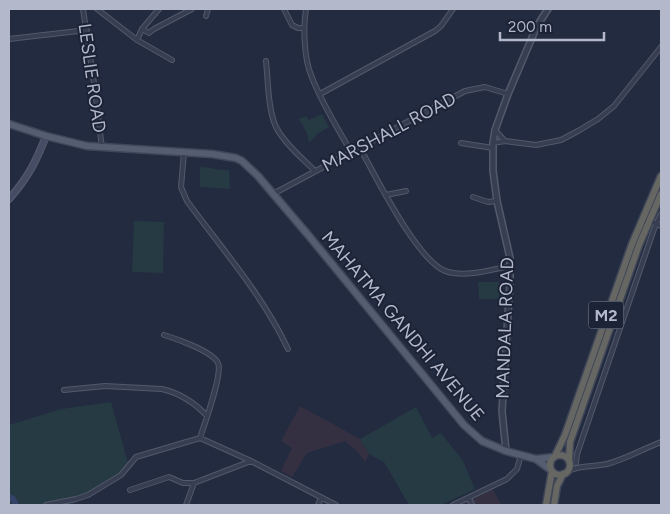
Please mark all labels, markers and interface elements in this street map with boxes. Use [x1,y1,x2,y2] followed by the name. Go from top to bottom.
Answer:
[500,10,604,42] scale bar
[508,18,552,36] text: 200 m
[73,22,111,134] street label: LESLIE ROAD
[318,87,460,177] street label: MARSHALL ROAD
[317,226,489,426] street label: MAHATMA GANDHI AVENUE
[492,257,518,399] street label: MANDALA ROAD
[588,302,624,328] road number: M2

